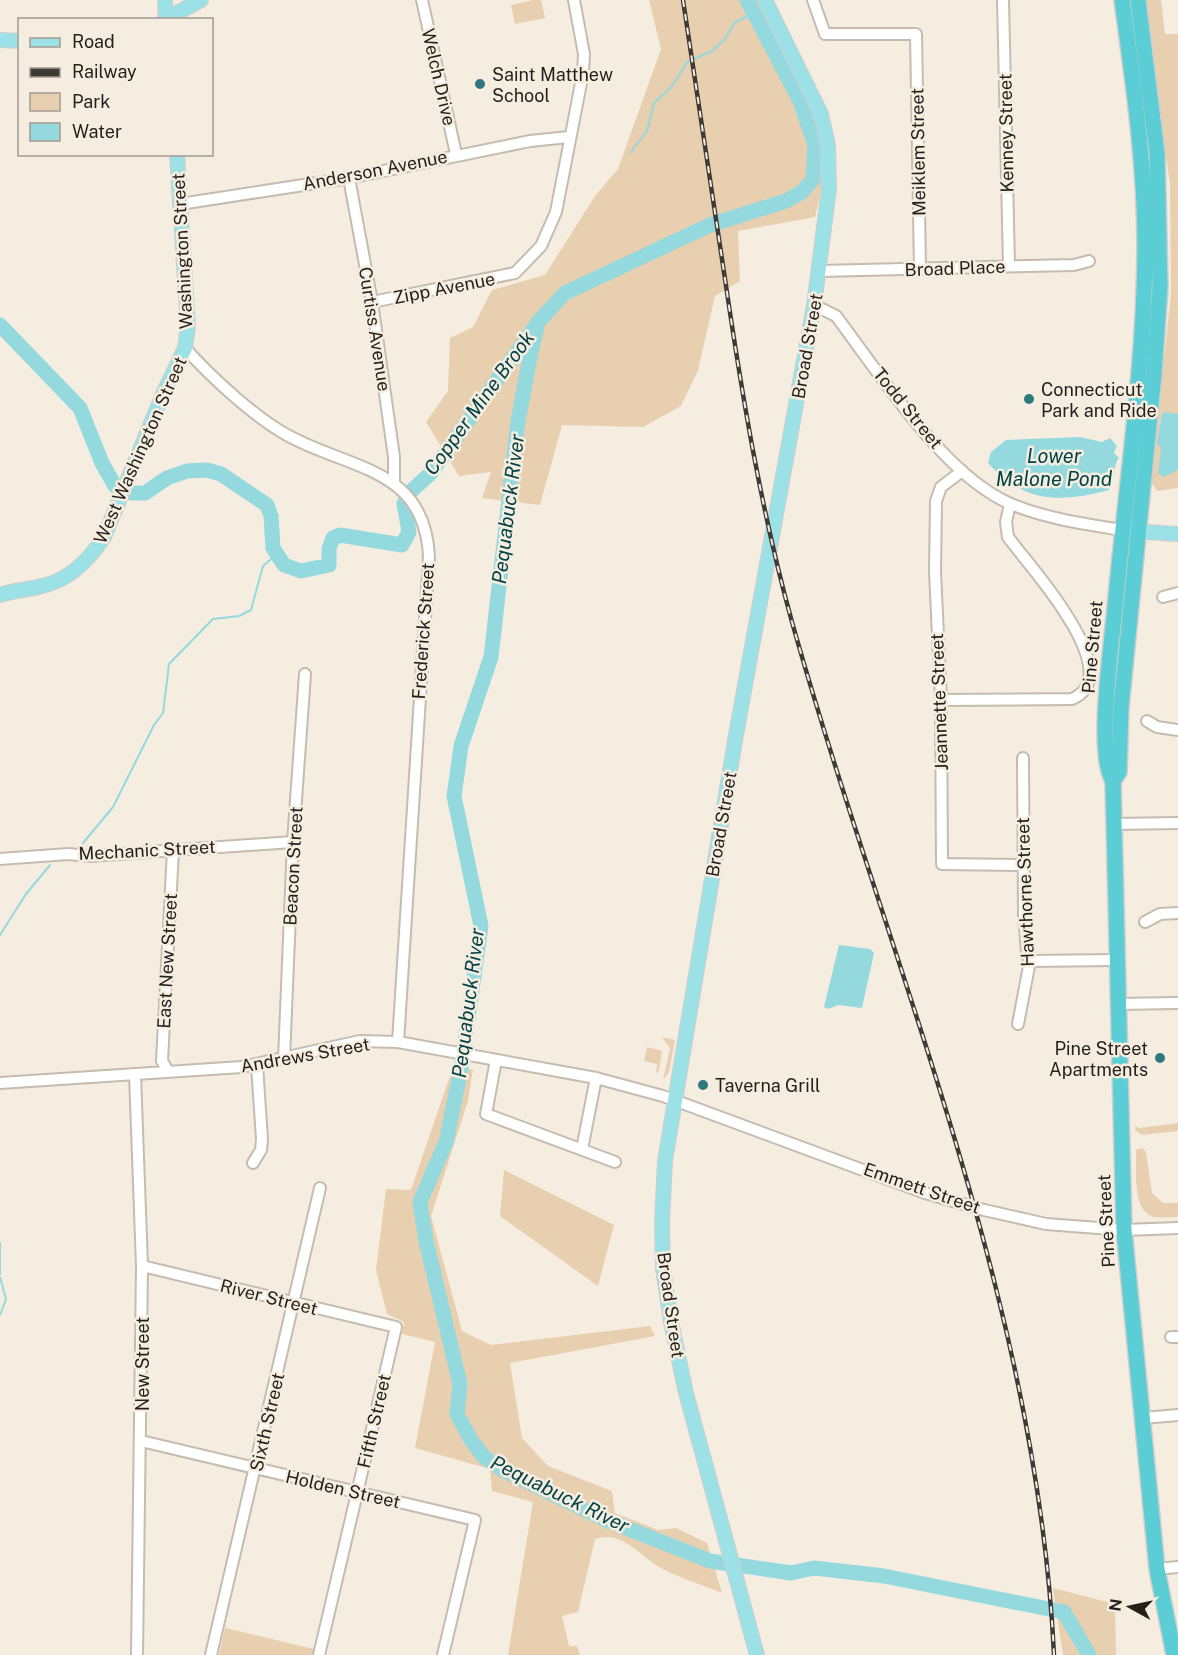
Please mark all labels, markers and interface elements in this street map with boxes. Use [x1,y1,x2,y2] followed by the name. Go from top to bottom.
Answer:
[18,18,213,156] legend
[418,26,460,128] street label: Welch Drive
[72,31,115,52] text: Road
[72,61,137,82] text: Railway
[492,64,613,106] place label: Saint Matthew School
[994,73,1018,193] street label: Kenney Street
[473,77,487,91] marker: Saint Matthew School
[906,88,930,216] street label: Meiklem Street
[72,91,110,112] text: Park
[72,121,122,142] text: Water
[301,146,449,194] street label: Anderson Avenue
[167,172,197,330] street label: Washington Street
[904,256,1006,280] street label: Broad Place
[355,265,395,393] street label: Curtiss Avenue
[391,268,497,308] street label: Zipp Avenue
[787,292,827,400] street label: Broad Street
[419,326,539,480] water label: Copper Mine Brook
[89,353,191,547] street label: West Washington Street
[869,363,947,453] street label: Todd Street
[1041,379,1157,421] place label: Connecticut Park and Ride
[1022,392,1036,406] marker: Connecticut Park and Ride
[487,432,529,585] water label: Pequabuck River
[996,444,1113,491] water label: Lower Malone Pond
[408,562,438,700] street label: Frederick Street
[1077,600,1107,694] street label: Pine Street
[926,633,952,771] street label: Jeannette Street
[701,770,741,878] street label: Broad Street
[279,806,307,926] street label: Beacon Street
[1012,817,1038,967] street label: Hawthorne Street
[78,836,216,864] street label: Mechanic Street
[153,893,181,1029] street label: East New Street
[447,926,489,1079] water label: Pequabuck River
[239,1033,371,1077] street label: Andrews Street
[1049,1038,1148,1080] place label: Pine Street Apartments
[1153,1051,1167,1065] marker: Pine Street Apartments
[715,1075,821,1096] place label: Taverna Grill
[696,1078,710,1092] marker: Taverna Grill
[861,1158,983,1218] street label: Emmett Street
[1093,1174,1119,1268] street label: Pine Street
[653,1251,689,1359] street label: Broad Street
[218,1275,320,1319] street label: River Street
[132,1317,153,1411] street label: New Street
[245,1371,289,1473] street label: Sixth Street
[353,1372,395,1470] street label: Fifth Street
[487,1450,633,1538] water label: Pequabuck River
[284,1466,402,1512] street label: Holden Street
[1100,1577,1160,1637] north arrow
[1105,1597,1126,1613] text: N

